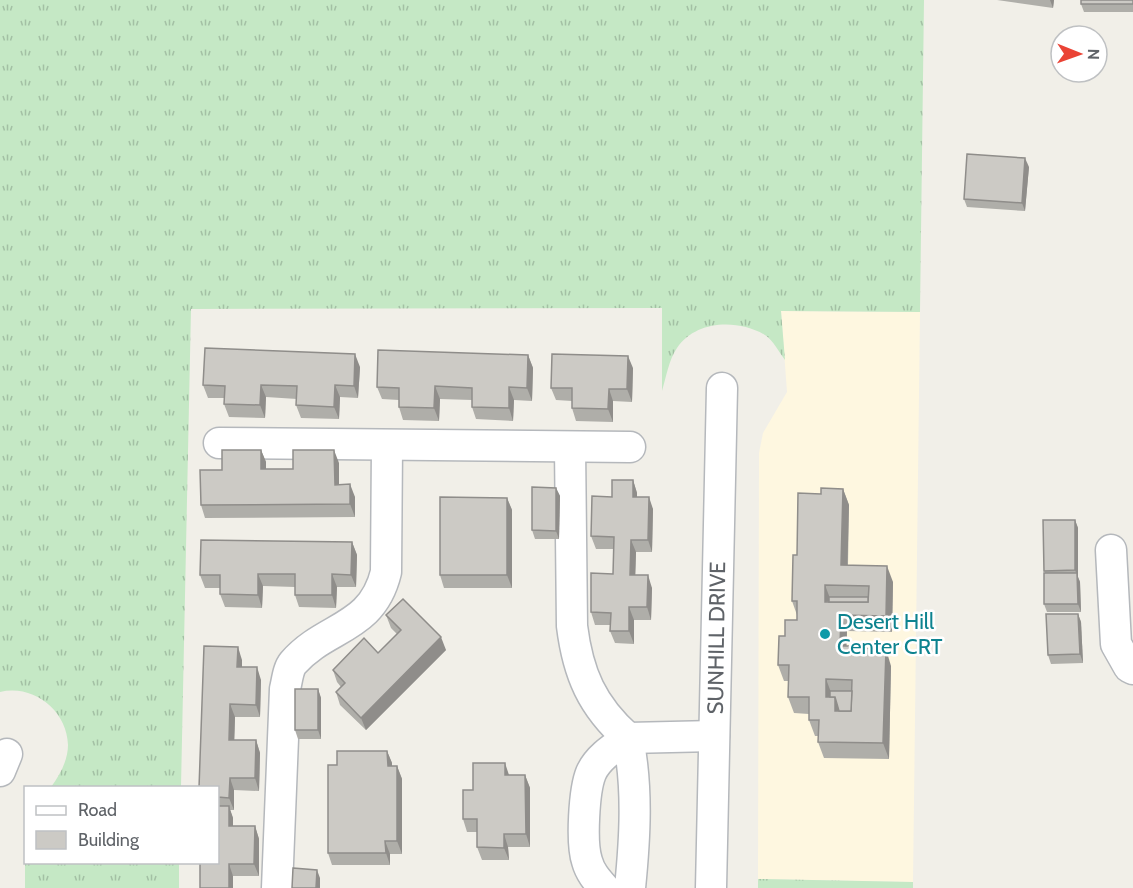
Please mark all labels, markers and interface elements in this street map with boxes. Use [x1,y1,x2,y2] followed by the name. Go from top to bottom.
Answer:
[1049,24,1109,84] north arrow
[1084,48,1103,60] text: N
[702,561,731,715] street label: SUNHILL DRIVE
[837,608,943,660] place label: Desert Hill Center CRT
[818,627,832,641] marker: Desert Hill Center CRT
[24,786,219,864] legend
[78,799,117,821] text: Road
[78,829,140,851] text: Building

